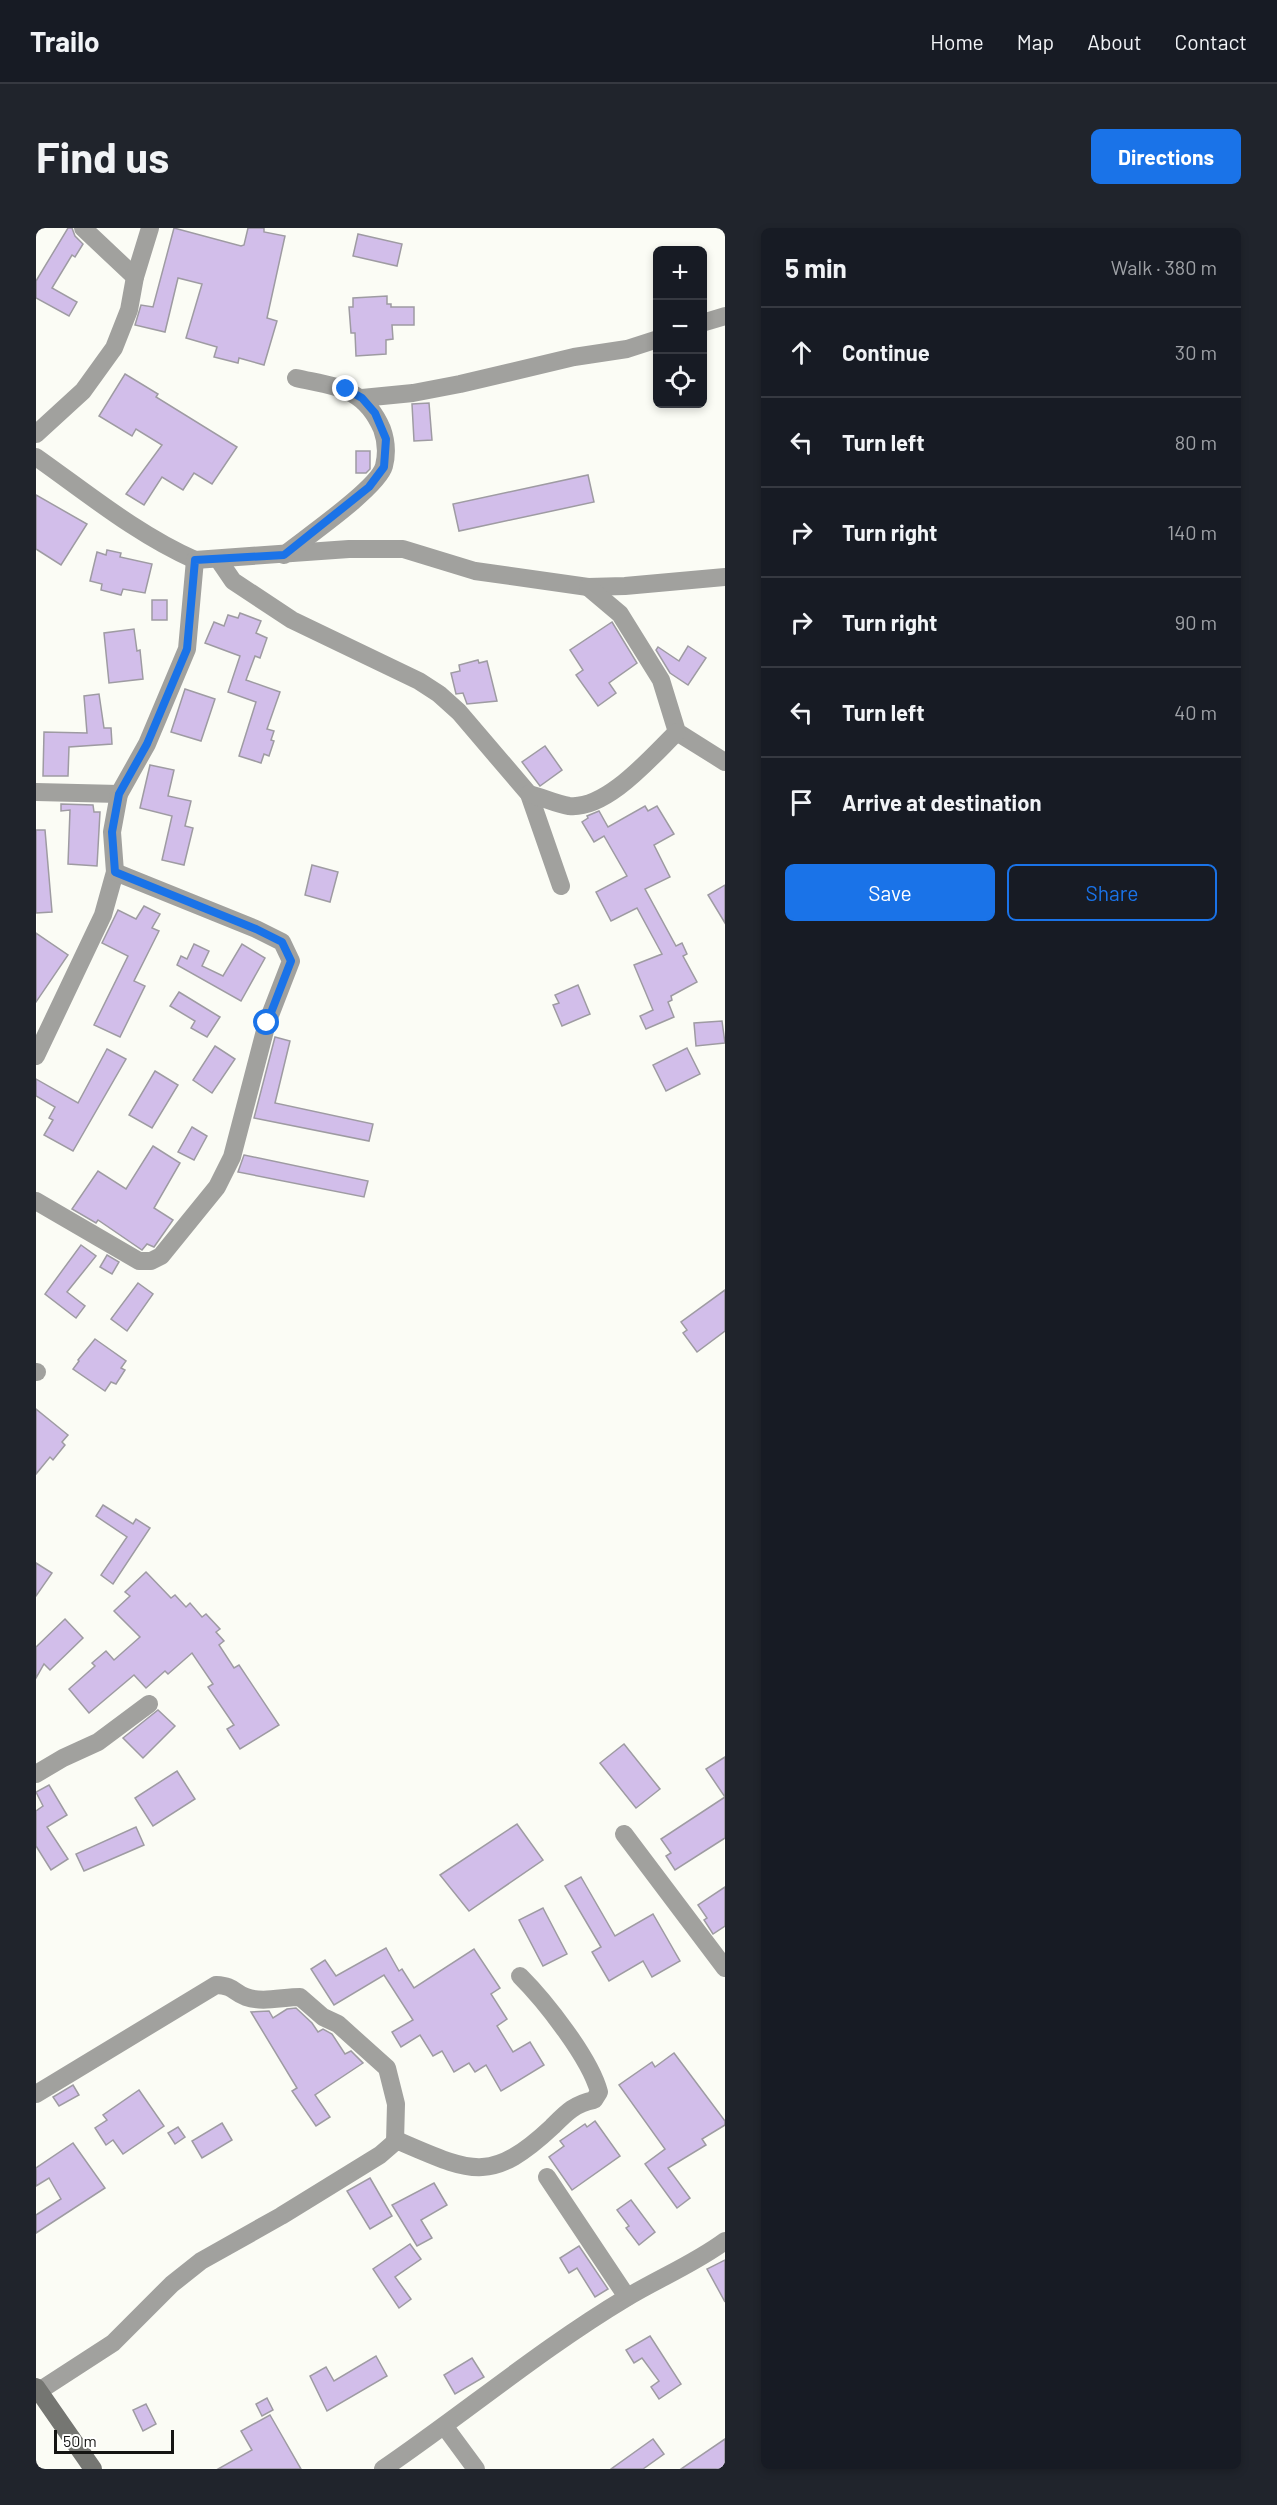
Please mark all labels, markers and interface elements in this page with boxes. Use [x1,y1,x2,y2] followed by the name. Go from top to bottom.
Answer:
[30,24,100,58] text: Trailo
[930,29,984,54] text: Home
[1017,29,1054,54] text: Map
[1087,29,1142,54] text: About
[1175,29,1247,54] text: Contact
[1091,129,1241,184] button: Directions
[36,131,169,181] text: Find us
[653,246,707,408] map controls
[653,246,707,300] button: +
[785,252,847,283] text: 5 min
[1111,255,1217,279] text: Walk · 380 m
[653,300,707,354] button: −
[785,336,818,369] icon: ahead
[842,339,930,365] text: Continue
[1175,340,1217,364] text: 30 m
[653,354,707,408] button: locate
[332,375,358,401] route end
[785,426,818,459] icon: left
[842,429,925,455] text: Turn left
[1175,430,1217,454] text: 80 m
[785,516,818,549] icon: right
[842,519,937,545] text: Turn right
[1167,520,1217,544] text: 140 m
[785,606,818,639] icon: right
[842,609,937,635] text: Turn right
[1175,610,1217,634] text: 90 m
[785,696,818,729] icon: left
[842,699,925,725] text: Turn left
[1174,700,1217,724] text: 40 m
[785,786,818,819] icon: arrive
[842,789,1041,815] text: Arrive at destination
[785,864,995,921] button: Save
[1007,864,1217,921] button: Share
[253,1009,279,1035] route start
[54,2427,174,2454] scale bar
[63,2431,97,2450] text: 50 m

